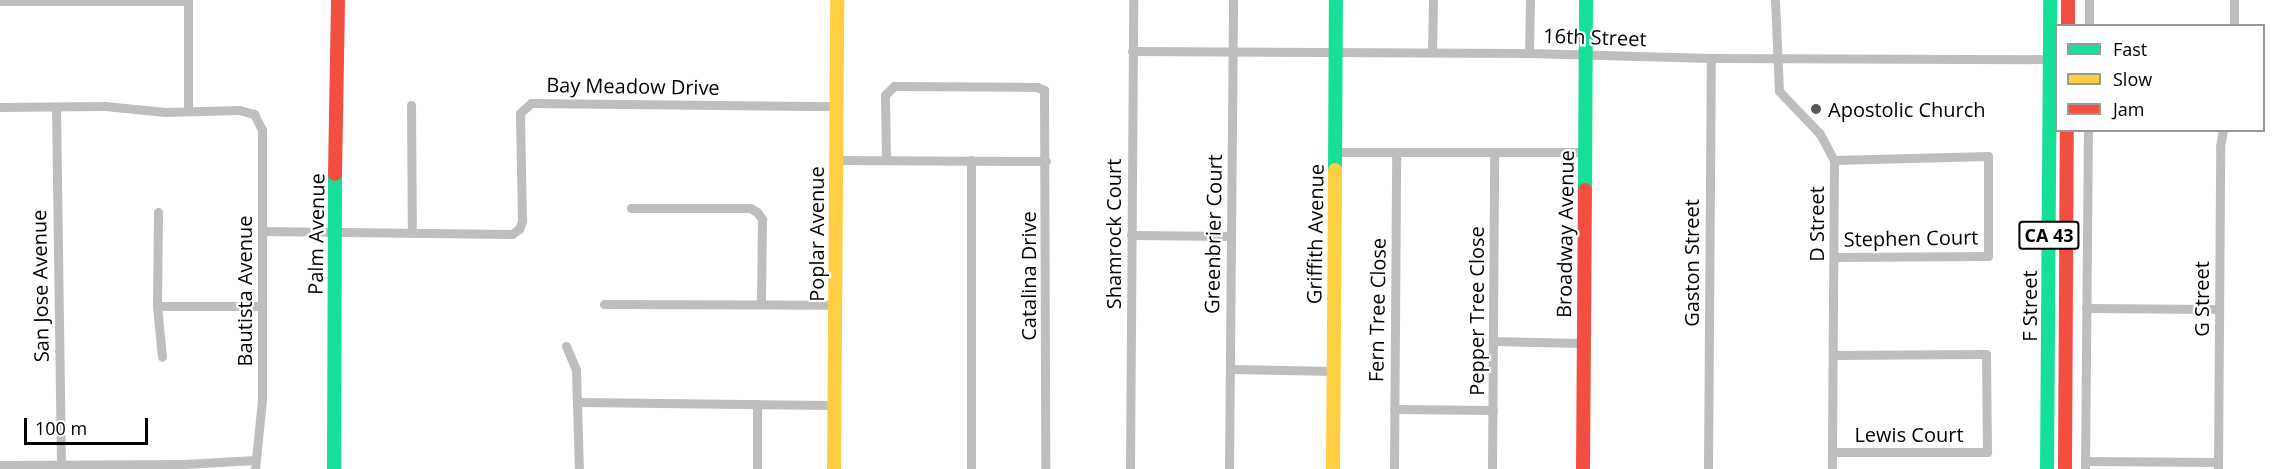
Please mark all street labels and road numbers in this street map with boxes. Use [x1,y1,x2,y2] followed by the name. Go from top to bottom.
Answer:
[1543,23,1647,51] street label: 16th Street
[546,72,720,100] street label: Bay Meadow Drive
[1552,150,1578,318] street label: Broadway Avenue
[1200,154,1226,314] street label: Greenbrier Court
[1101,159,1125,309] street label: Shamrock Court
[1302,164,1328,304] street label: Griffith Avenue
[804,166,828,302] street label: Poplar Avenue
[303,173,329,295] street label: Palm Avenue
[1804,186,1828,262] street label: D Street
[1679,199,1703,327] street label: Gaston Street
[27,210,53,362] street label: San Jose Avenue
[1016,211,1040,341] street label: Catalina Drive
[232,215,256,367] street label: Bautista Avenue
[2018,220,2080,250] road number: CA 43
[1843,225,1979,251] street label: Stephen Court
[1464,226,1488,396] street label: Pepper Tree Close
[1364,238,1390,382] street label: Fern Tree Close
[2189,261,2213,337] street label: G Street
[2017,270,2041,342] street label: F Street
[1854,422,1964,446] street label: Lewis Court

